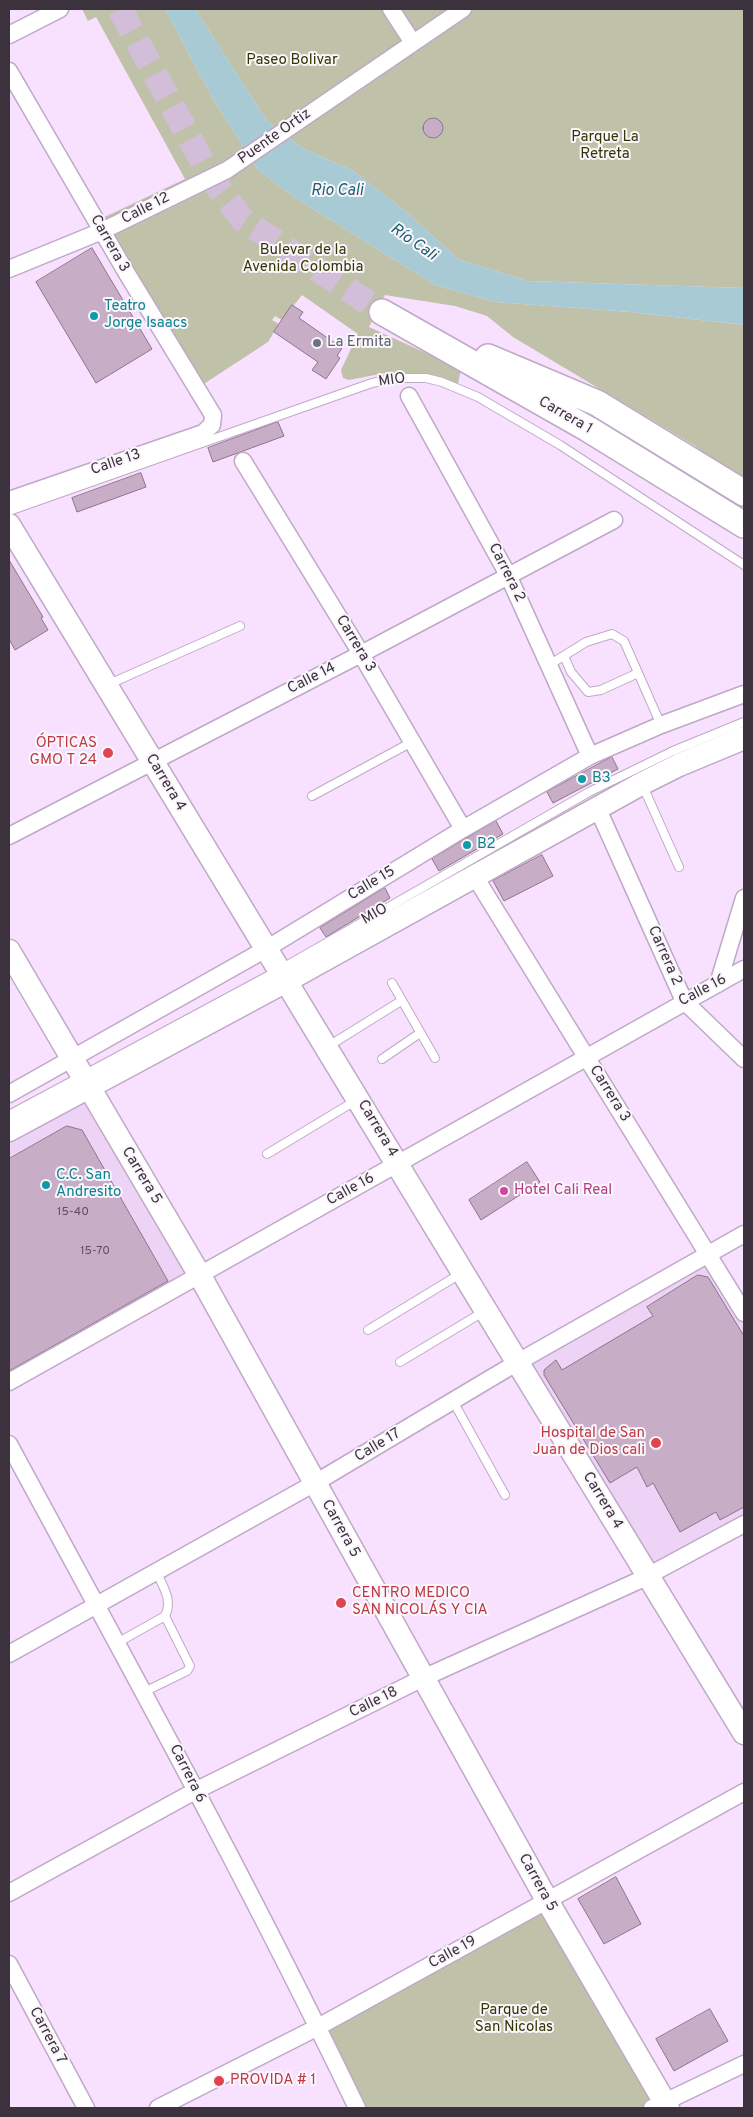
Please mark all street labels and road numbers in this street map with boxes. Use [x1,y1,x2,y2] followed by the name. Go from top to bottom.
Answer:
[235,105,315,169] street label: Puente Ortiz
[119,189,173,229] street label: Calle 12
[85,212,133,276] street label: Carrera 3
[377,370,407,392] street label: MIO
[535,393,595,439] street label: Carrera 1
[89,446,143,480] street label: Calle 13
[484,541,528,605] street label: Carrera 2
[331,612,379,676] street label: Carrera 3
[285,659,339,699] street label: Calle 14
[141,751,189,815] street label: Carrera 4
[345,863,399,905] street label: Calle 15
[359,900,391,930] street label: MIO
[643,923,685,989] street label: Carrera 2
[676,971,730,1011] street label: Calle 16
[585,1062,633,1126] street label: Carrera 3
[353,1097,401,1161] street label: Carrera 4
[117,1144,165,1208] street label: Carrera 5
[324,1170,378,1210] street label: Calle 16
[352,1425,404,1467] street label: Calle 17
[578,1469,626,1533] street label: Carrera 4
[317,1497,363,1561] street label: Carrera 5
[347,1684,401,1722] street label: Calle 18
[165,1742,209,1806] street label: Carrera 6
[514,1851,560,1915] street label: Carrera 5
[426,1933,480,1973] street label: Calle 19
[24,2004,70,2068] street label: Carrera 7

